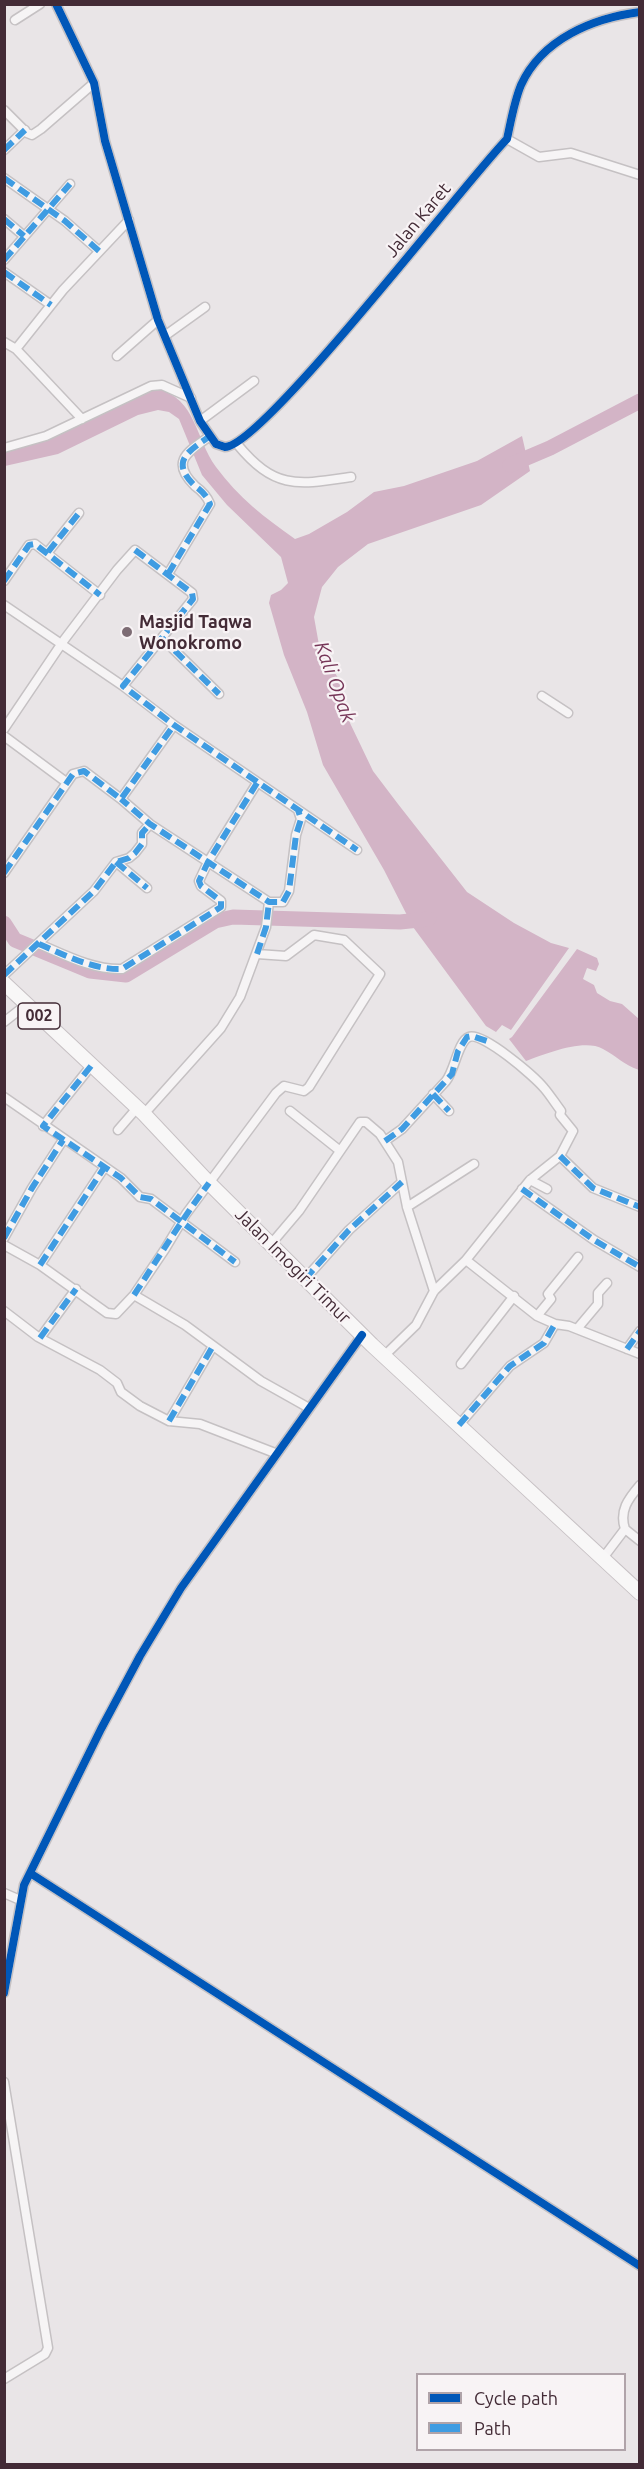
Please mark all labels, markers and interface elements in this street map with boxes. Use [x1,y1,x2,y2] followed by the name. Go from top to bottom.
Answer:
[381,178,455,262] street label: Jalan Karet
[139,611,252,654] place label: Masjid Taqwa Wonokromo
[120,625,134,639] marker: Masjid Taqwa Wonokromo
[309,638,361,726] water label: Kali Opak
[18,1003,60,1029] road number: 002
[231,1204,355,1328] street label: Jalan Imogiri Timur
[416,2373,626,2451] legend
[474,2388,558,2408] text: Cycle path
[474,2418,511,2438] text: Path

